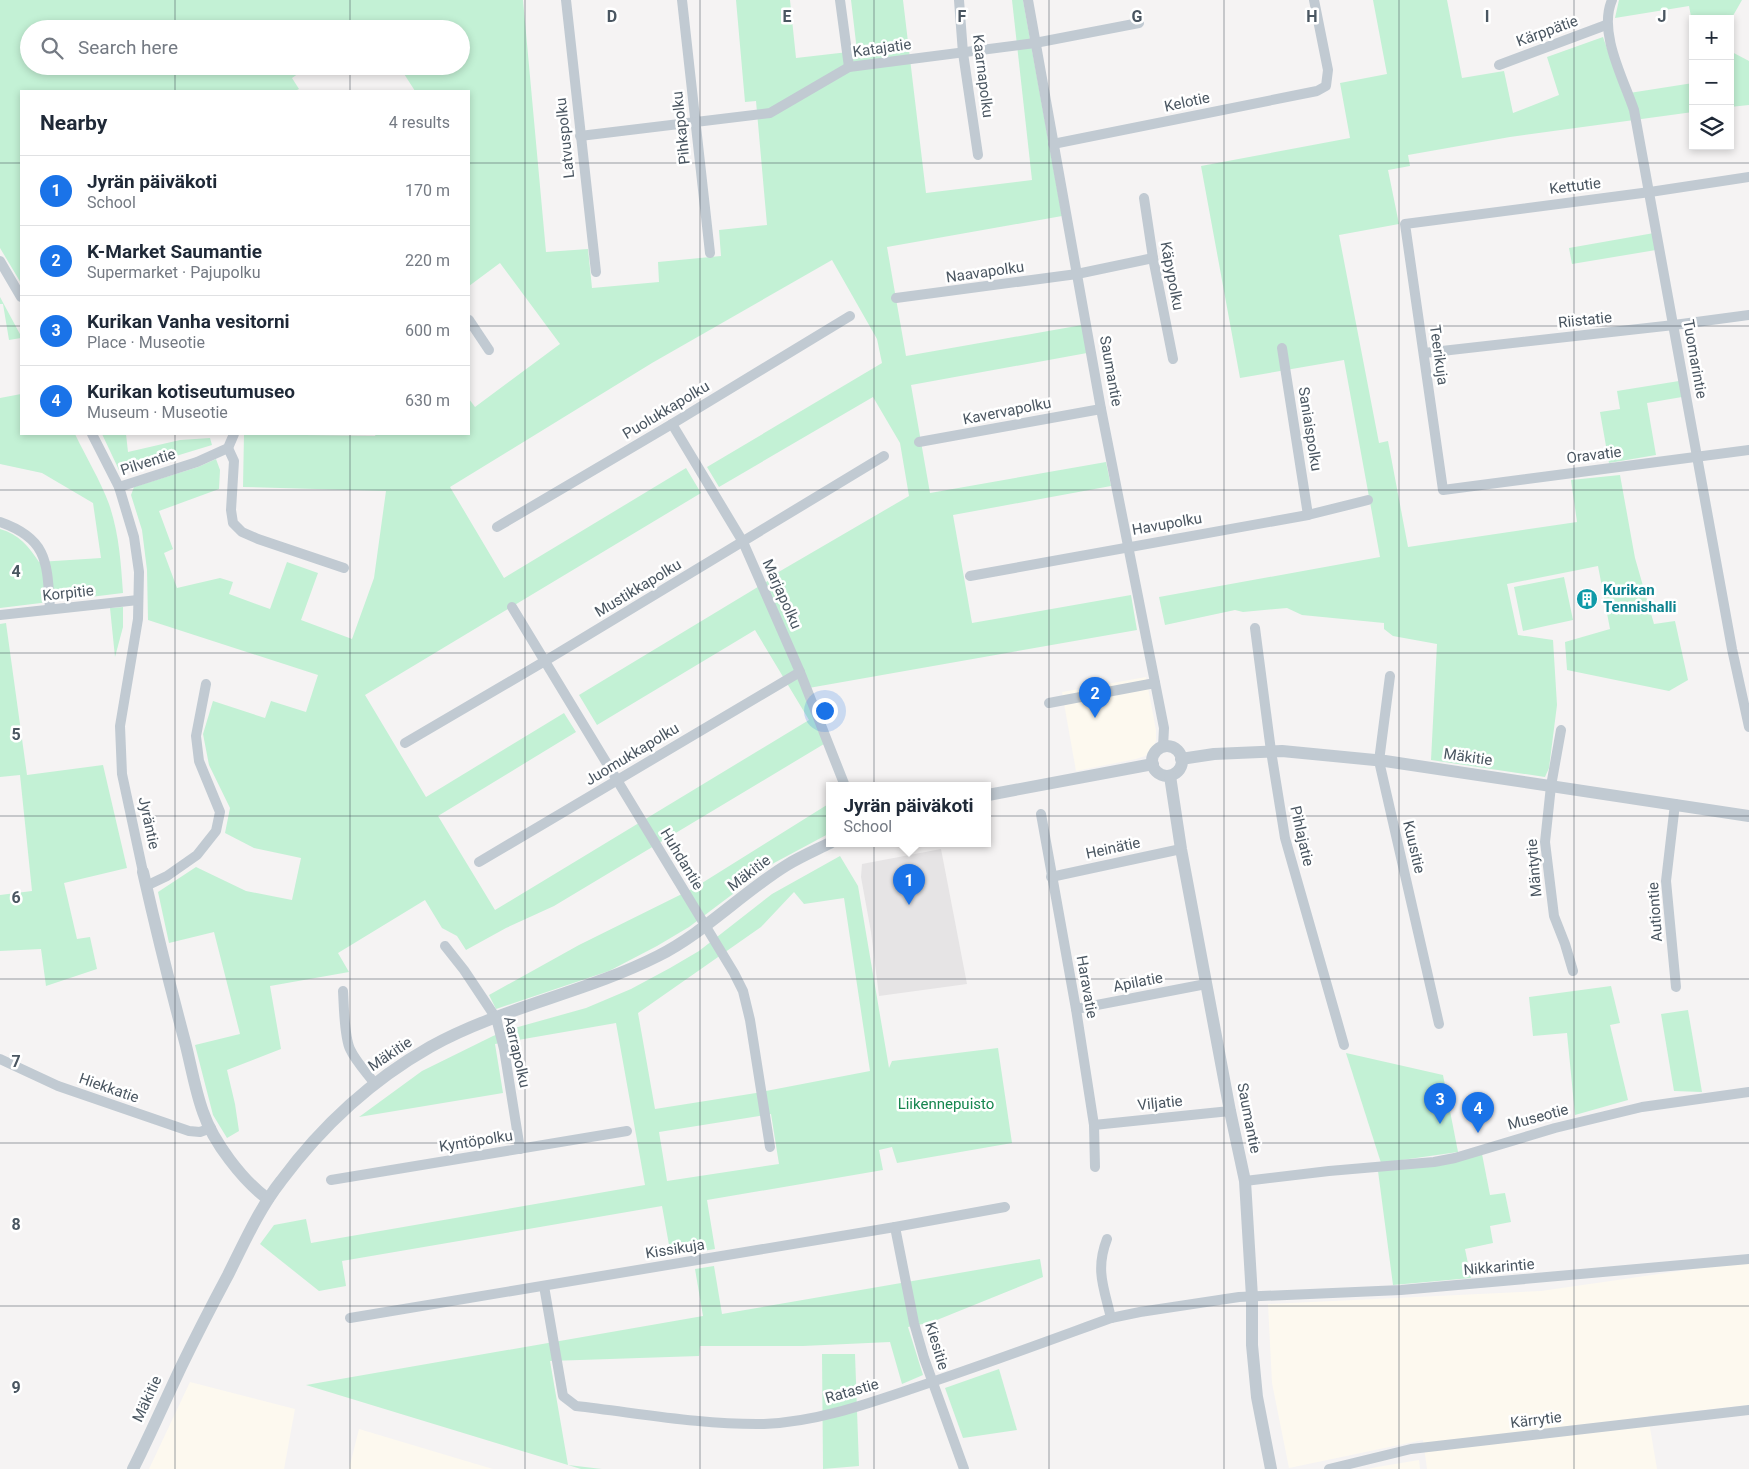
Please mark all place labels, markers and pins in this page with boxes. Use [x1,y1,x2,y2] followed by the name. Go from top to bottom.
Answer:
[1603,581,1677,616] place label: Kurikan Tennishalli
[1575,587,1599,611] building icon: Kurikan Tennishalli
[1079,677,1111,718] pin: 2
[893,864,925,905] pin: 1
[1424,1083,1456,1124] pin: 3
[1462,1092,1494,1133] pin: 4

